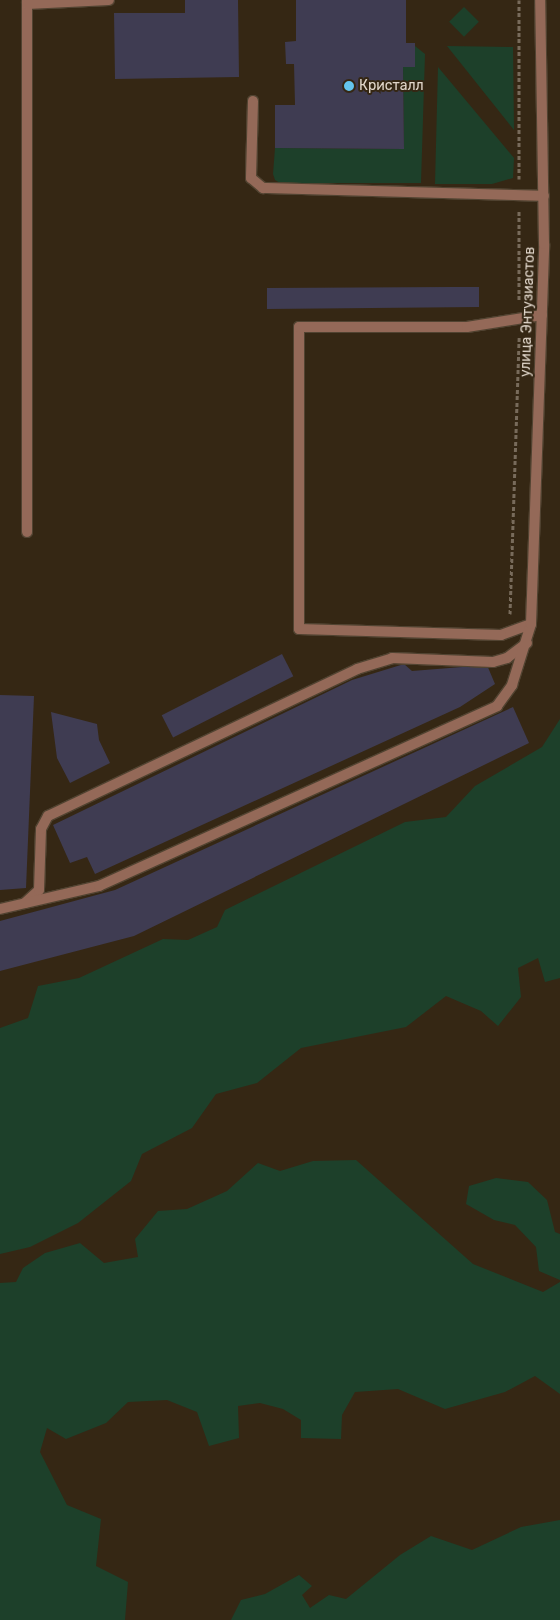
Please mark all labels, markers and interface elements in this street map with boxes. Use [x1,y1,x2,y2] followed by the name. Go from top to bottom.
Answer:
[359,78,424,94] place label: Кристалл
[343,80,355,92] marker: Кристалл
[517,247,539,377] street label: улица Энтузиастов

